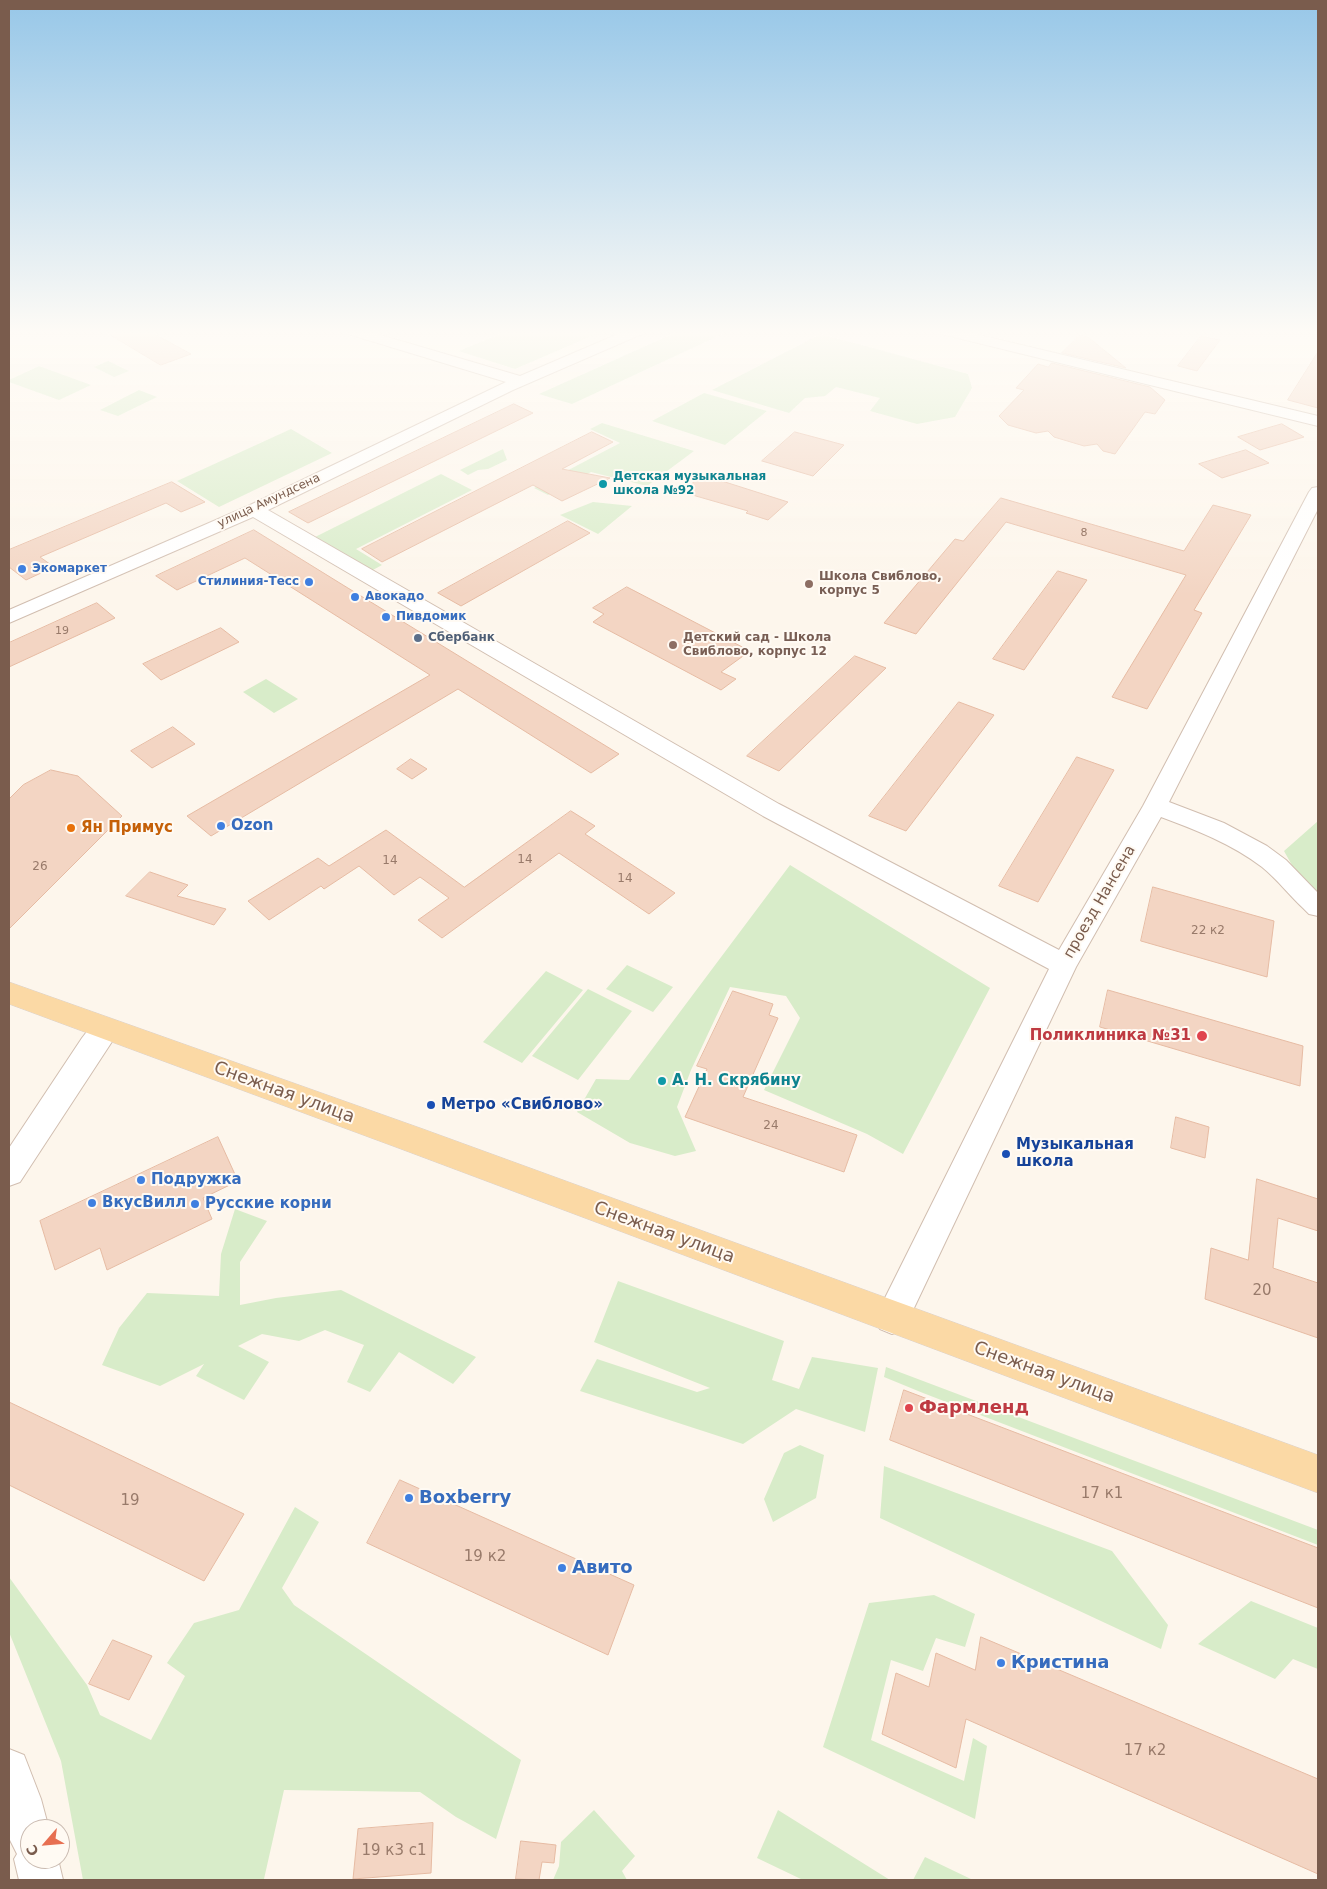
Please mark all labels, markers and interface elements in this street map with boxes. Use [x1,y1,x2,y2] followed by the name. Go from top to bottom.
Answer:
[613,470,766,498] place label: Детская музыкальная школа №92
[215,471,323,531] street label: улица Амундсена
[597,478,609,490] marker: Детская музыкальная школа №92
[1081,526,1087,540] house number: 8
[32,562,107,576] place label: Экомаркет
[16,563,28,575] marker: Экомаркет
[819,570,942,598] place label: Школа Свиблово, корпус 5
[198,575,299,589] place label: Стилиния-Тесс
[303,576,315,588] marker: Стилиния-Тесс
[803,578,815,590] marker: Школа Свиблово, корпус 5
[365,590,424,604] place label: Авокадо
[349,591,361,603] marker: Авокадо
[396,610,466,624] place label: Пивдомик
[380,611,392,623] marker: Пивдомик
[55,624,69,638] house number: 19
[428,631,495,645] place label: Сбербанк
[683,631,831,659] place label: Детский сад - Школа Свиблово, корпус 12
[412,632,424,644] marker: Сбербанк
[667,639,679,651] marker: Детский сад - Школа Свиблово, корпус 12
[231,817,273,835] place label: Ozon
[81,819,173,837] place label: Ян Примус
[215,820,227,832] marker: Ozon
[65,822,77,834] marker: Ян Примус
[1060,842,1140,962] street label: проезд Нансена
[517,853,533,867] house number: 14
[382,854,398,868] house number: 14
[32,860,48,874] house number: 26
[617,872,633,886] house number: 14
[1191,924,1225,938] house number: 22 к2
[1030,1027,1191,1045] place label: Поликлиника №31
[1195,1029,1209,1043] marker: Поликлиника №31
[211,1058,357,1128] street label: Снежная улица
[672,1072,801,1090] place label: А. Н. Скрябину
[656,1075,668,1087] marker: А. Н. Скрябину
[441,1096,603,1114] place label: Метро «Свиблово»
[425,1099,437,1111] marker: Метро «Свиблово»
[763,1119,779,1133] house number: 24
[1016,1136,1134,1171] place label: Музыкальная школа
[1000,1148,1012,1160] marker: Музыкальная школа
[151,1171,242,1189] place label: Подружка
[135,1174,147,1186] marker: Подружка
[102,1194,186,1212] place label: ВкусВилл
[205,1195,332,1213] place label: Русские корни
[86,1197,98,1209] marker: ВкусВилл
[189,1198,201,1210] marker: Русские корни
[591,1198,737,1268] street label: Снежная улица
[1252,1282,1272,1300] house number: 20
[971,1338,1117,1408] street label: Снежная улица
[919,1397,1029,1419] place label: Фармленд
[903,1402,915,1414] marker: Фармленд
[1081,1485,1123,1503] house number: 17 к1
[419,1487,511,1509] place label: Boxberry
[120,1492,140,1510] house number: 19
[403,1492,415,1504] marker: Boxberry
[464,1548,506,1566] house number: 19 к2
[572,1557,633,1579] place label: Авито
[556,1562,568,1574] marker: Авито
[1011,1652,1110,1674] place label: Кристина
[995,1657,1007,1669] marker: Кристина
[1124,1742,1166,1760] house number: 17 к2
[20,1819,70,1869] north arrow
[23,1842,42,1859] text: С
[361,1842,427,1860] house number: 19 к3 с1

